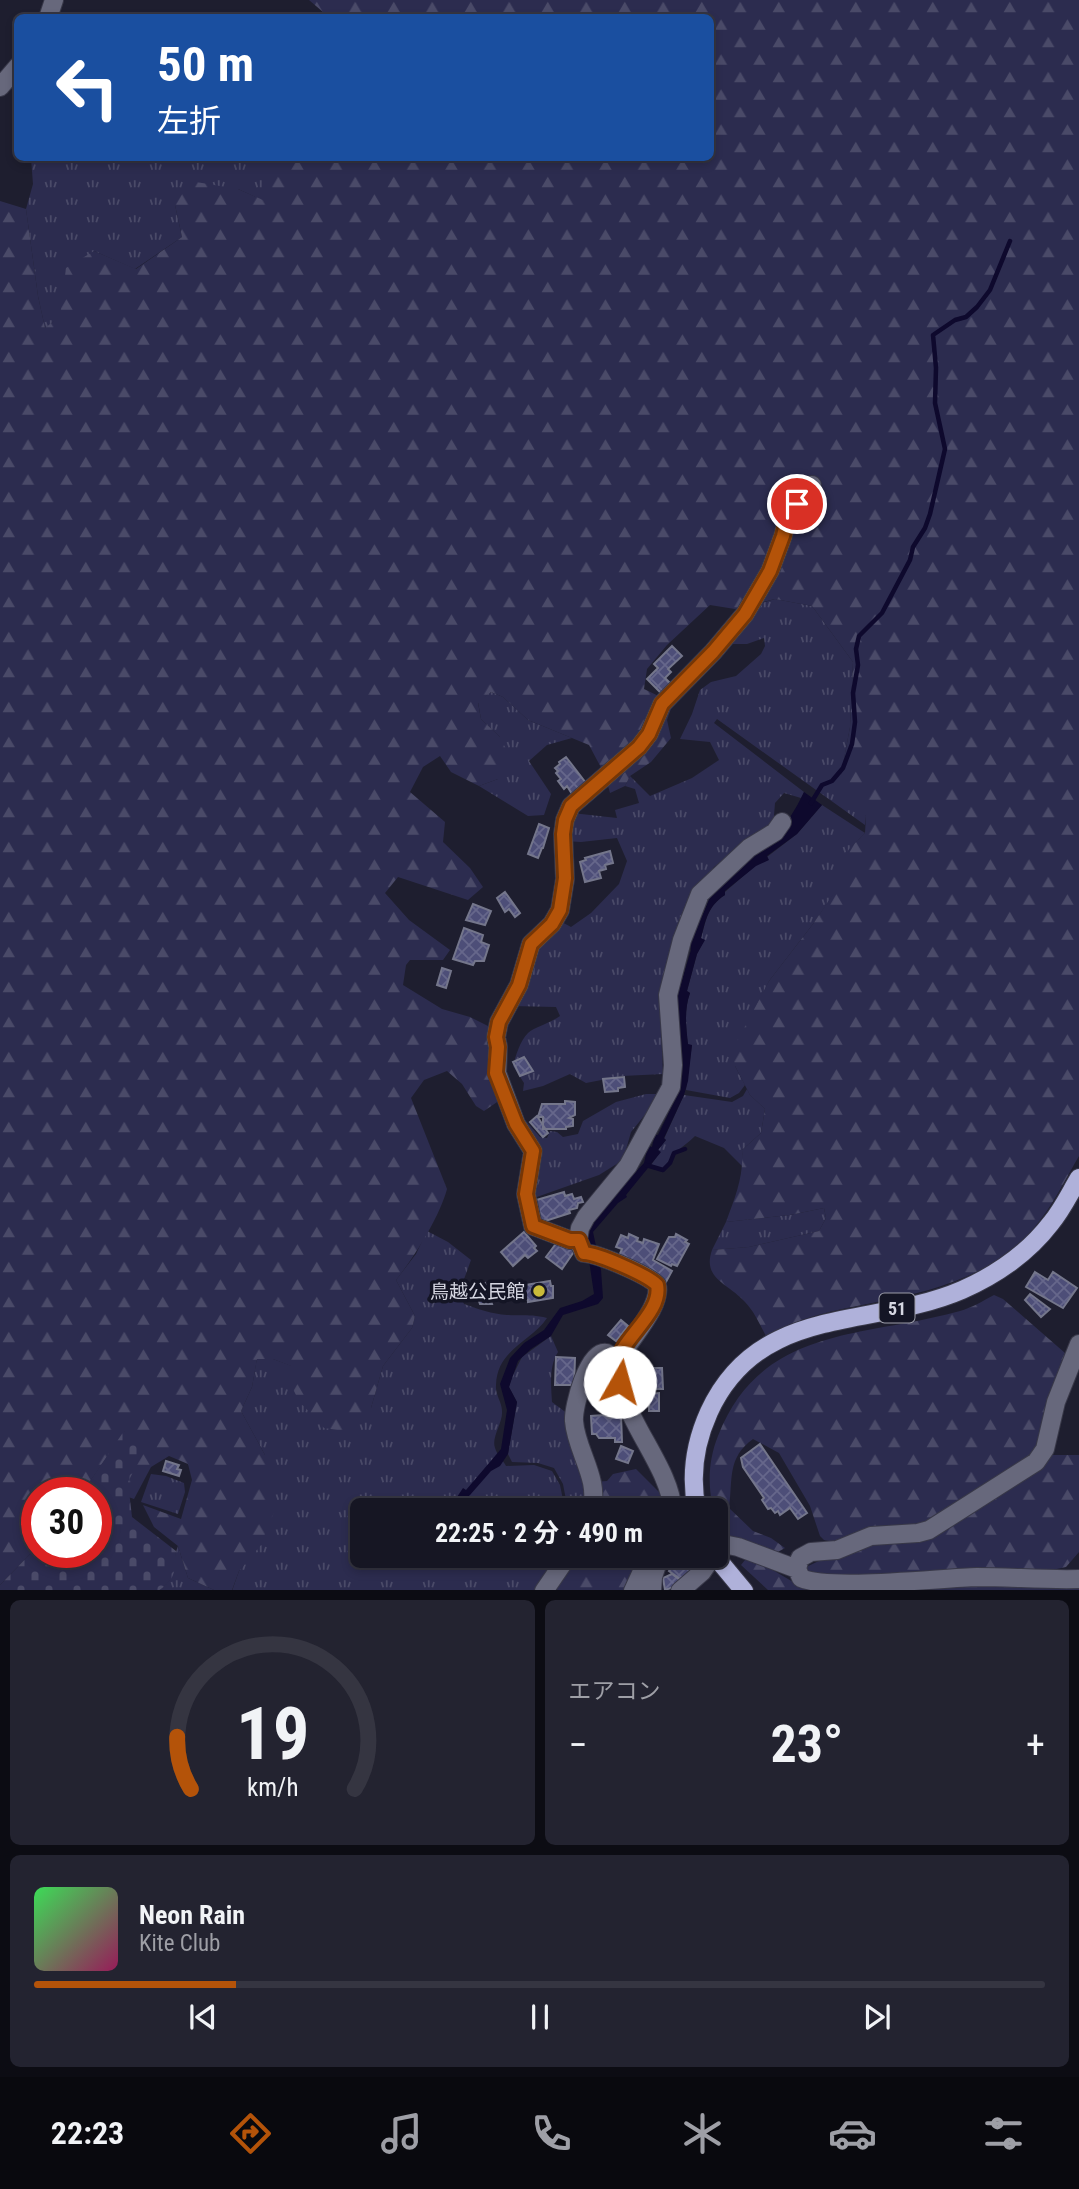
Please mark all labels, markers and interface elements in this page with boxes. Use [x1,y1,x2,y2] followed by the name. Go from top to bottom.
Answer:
[157,36,254,93] text: 50 m
[42,42,133,133] icon: left
[157,102,221,140] text: 左折
[767,474,827,534] pin
[778,485,816,523] icon: arrive
[430,1280,525,1303] place label: 鳥越公民館
[531,1283,547,1299] marker: 鳥越公民館
[880,1294,914,1322] road number: 51
[583,1345,657,1419] position arrow
[21,1477,112,1568] speed limit sign: 30
[435,1518,643,1548] text: 22:25 · 2 分 · 490 m
[569,1678,661,1705] text: エアコン
[235,1691,309,1777] text: 19
[770,1714,843,1775] text: 23°
[569,1723,588,1767] text: −
[1026,1723,1045,1767] text: +
[247,1772,298,1801] text: km/h
[139,1900,245,1930] text: Neon Rain
[139,1930,220,1957] text: Kite Club
[184,1998,222,2036] icon: previous
[521,1998,559,2036] icon: pause
[858,1998,896,2036] icon: next
[226,2109,275,2158] icon: directions
[377,2109,426,2158] icon: music
[527,2109,576,2158] icon: phone
[678,2109,727,2158] icon: climate
[828,2109,877,2158] icon: car
[979,2109,1028,2158] icon: filters
[51,2114,124,2152] text: 22:23

